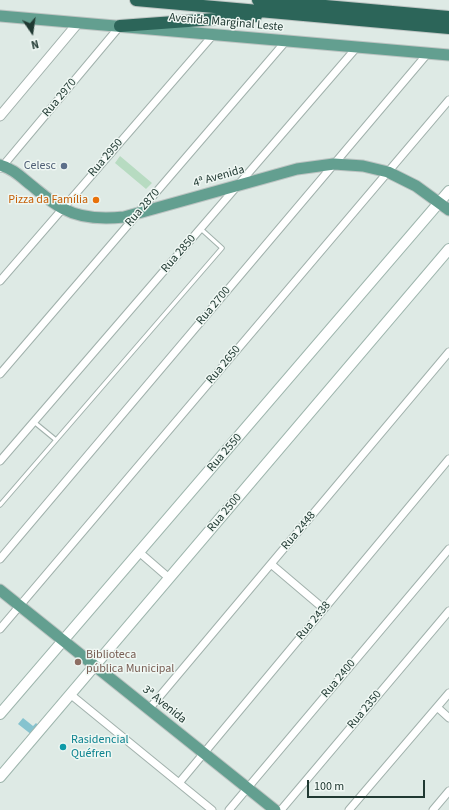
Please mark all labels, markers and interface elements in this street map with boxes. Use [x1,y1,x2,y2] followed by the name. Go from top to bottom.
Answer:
[168,11,284,35] street label: Avenida Marginal Leste
[12,12,52,52] north arrow
[30,36,40,52] text: N
[40,76,80,120] street label: Rua 2970
[86,136,126,180] street label: Rua 2950
[24,159,56,173] place label: Celesc
[59,161,69,171] marker: Celesc
[192,163,246,191] street label: 4ª Avenida
[123,186,163,230] street label: Rua 2870
[8,193,88,207] place label: Pizza da Família
[91,195,101,205] marker: Pizza da Família
[159,232,199,276] street label: Rua 2850
[194,284,234,328] street label: Rua 2700
[204,343,244,387] street label: Rua 2650
[205,431,245,475] street label: Rua 2550
[205,491,245,535] street label: Rua 2500
[279,509,319,553] street label: Rua 2448
[294,599,334,643] street label: Rua 2438
[86,648,174,676] place label: Biblioteca pública Municipal
[73,657,83,667] marker: Biblioteca pública Municipal
[319,657,359,701] street label: Rua 2400
[139,683,189,727] street label: 3ª Avenida
[345,688,385,732] street label: Rua 2350
[71,733,129,761] place label: Rasidencial Quéfren
[58,742,68,752] marker: Rasidencial Quéfren
[309,772,427,798] scale bar
[314,778,344,795] text: 100 m

